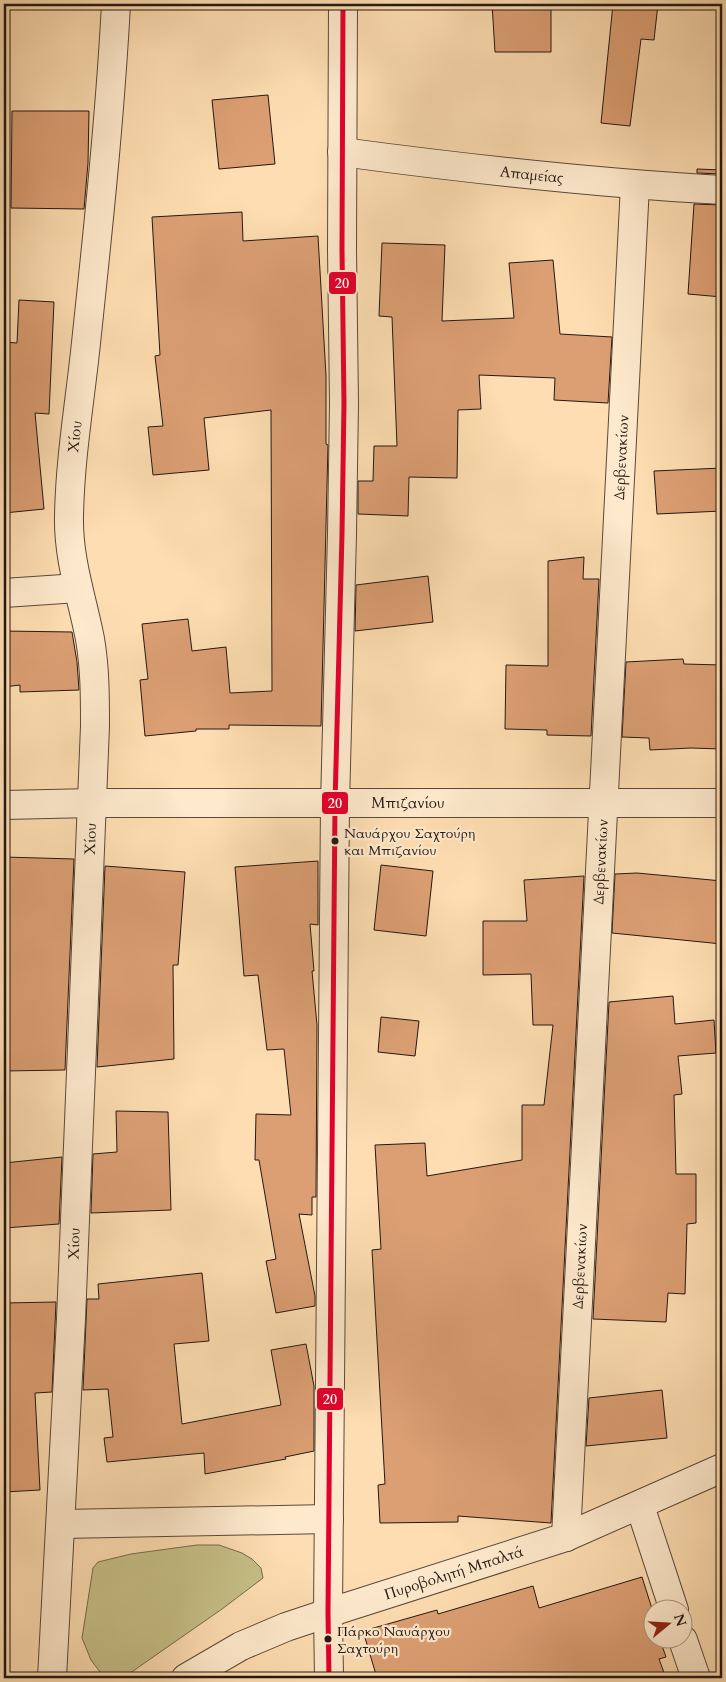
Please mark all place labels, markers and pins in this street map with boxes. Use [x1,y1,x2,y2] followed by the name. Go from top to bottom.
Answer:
[344,824,475,860] place label: Ναυάρχου Σαχτούρη και Μπιζανίου
[330,836,340,846] marker: Ναυάρχου Σαχτούρη και Μπιζανίου
[337,1622,450,1658] place label: Πάρκο Ναυάρχου Σαχτούρη
[323,1634,333,1644] marker: Πάρκο Ναυάρχου Σαχτούρη

